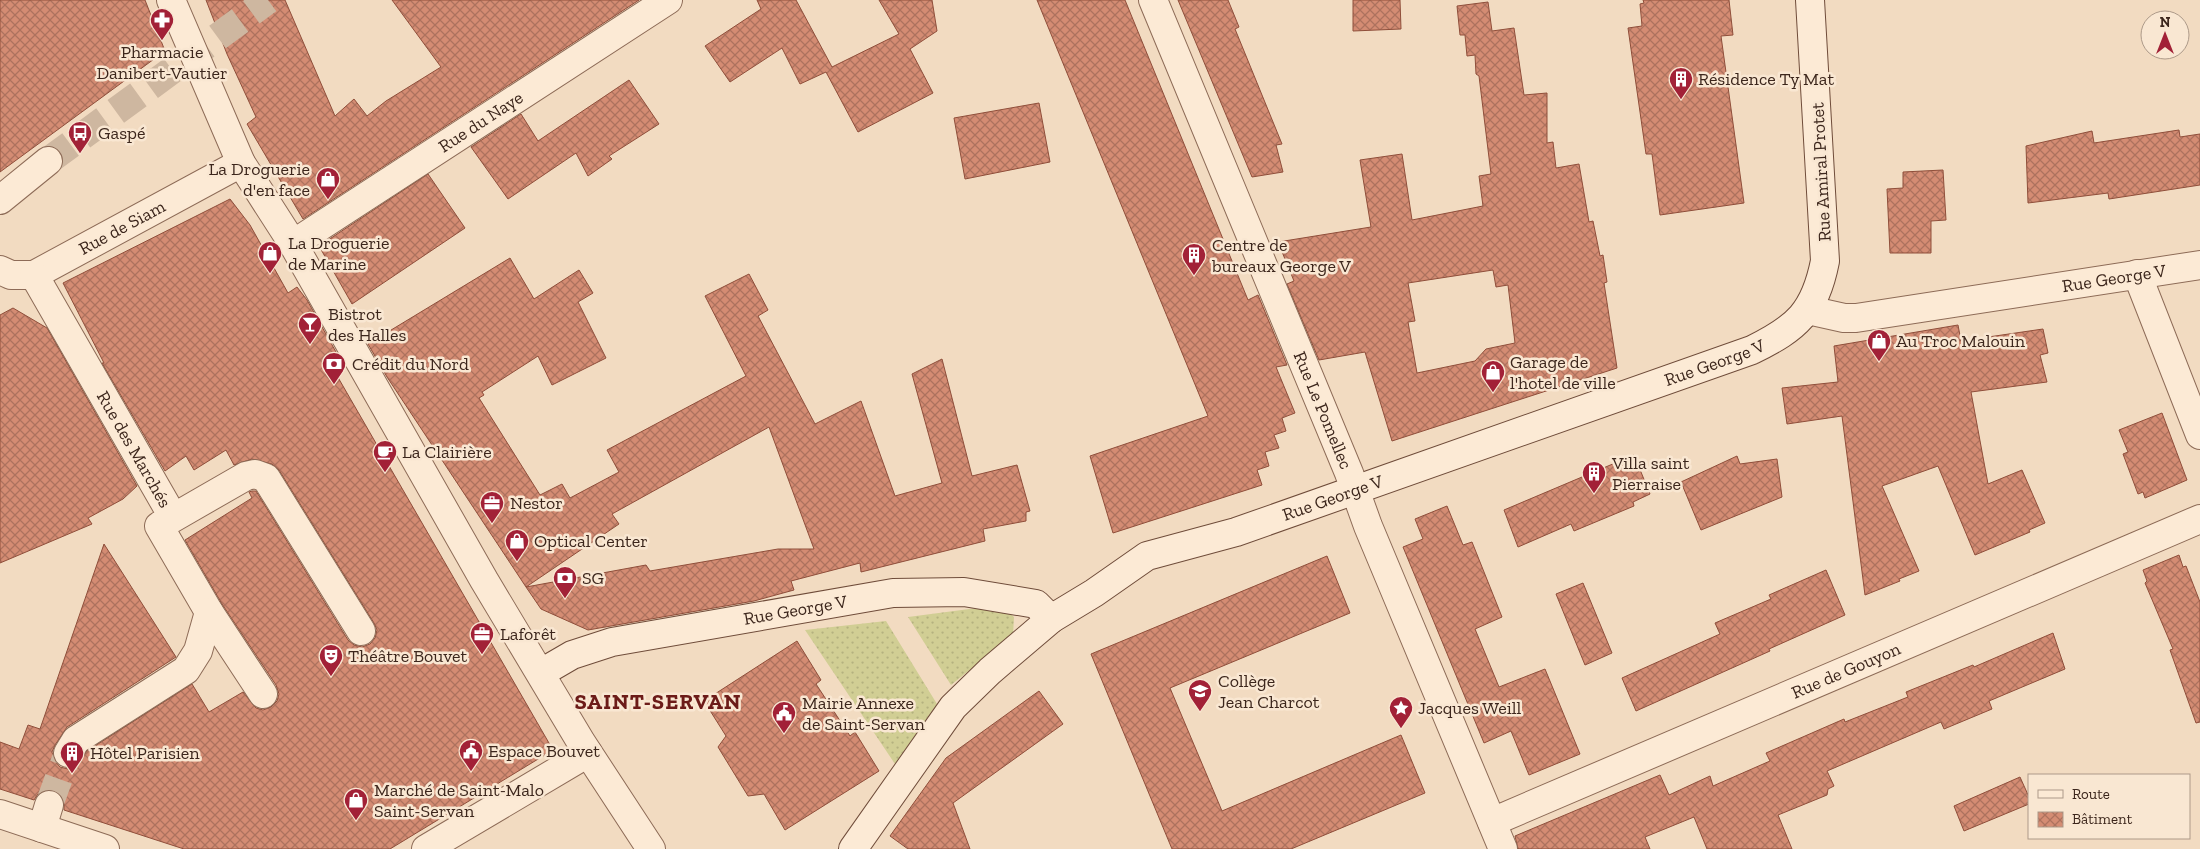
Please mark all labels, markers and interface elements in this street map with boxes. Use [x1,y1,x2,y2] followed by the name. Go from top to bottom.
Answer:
[149,7,175,41] pharmacy icon: Pharmacie Danibert-Vautier
[2140,10,2190,60] north arrow
[2160,14,2171,31] text: N
[96,41,228,84] place label: Pharmacie Danibert-Vautier
[1668,66,1694,100] building icon: Résidence Ty Mat
[1698,68,1834,90] place label: Résidence Ty Mat
[434,86,527,157] street label: Rue du Naye
[1806,101,1836,242] street label: Rue Amiral Protet
[67,120,93,154] bus stop icon: Gaspé
[98,122,145,144] place label: Gaspé
[208,158,310,201] place label: La Droguerie d'en face
[315,166,341,200] shop icon: La Droguerie d'en face
[75,195,169,260] street label: Rue de Siam
[288,232,390,275] place label: La Droguerie de Marine
[1211,234,1351,277] place label: Centre de bureaux George V
[257,240,283,274] shop icon: La Droguerie de Marine
[1181,242,1207,276] building icon: Centre de bureaux George V
[2061,259,2168,297] street label: Rue George V
[328,303,406,346] place label: Bistrot des Halles
[297,311,323,345] bar icon: Bistrot des Halles
[1866,328,1892,362] shop icon: Au Troc Malouin
[1896,330,2026,352] place label: Au Troc Malouin
[1661,334,1769,391] street label: Rue George V
[1289,348,1357,472] street label: Rue Le Pomellec
[321,351,347,385] bank icon: Crédit du Nord
[1510,351,1616,394] place label: Garage de l'hotel de ville
[352,353,469,375] place label: Crédit du Nord
[1480,359,1506,393] shop icon: Garage de l'hotel de ville
[92,387,176,512] street label: Rue des Marchés
[372,439,398,473] cafe icon: La Clairière
[402,441,492,463] place label: La Clairière
[1611,452,1690,495] place label: Villa saint Pierraise
[1581,460,1607,494] building icon: Villa saint Pierraise
[1279,470,1386,526] street label: Rue George V
[479,490,505,524] office icon: Nestor
[510,492,563,514] place label: Nestor
[504,528,530,562] shop icon: Optical Center
[534,530,648,552] place label: Optical Center
[552,565,578,599] bank icon: SG
[582,567,604,589] place label: SG
[742,590,849,630] street label: Rue George V
[469,621,495,655] office icon: Laforêt
[500,623,556,645] place label: Laforêt
[1788,637,1904,704] street label: Rue de Gouyon
[318,643,344,677] theatre icon: Théâtre Bouvet
[348,645,467,667] place label: Théâtre Bouvet
[1218,670,1320,713] place label: Collège Jean Charcot
[1187,678,1213,712] school or university icon: Collège Jean Charcot
[574,688,742,715] district label: SAINT-SERVAN
[802,692,925,735] place label: Mairie Annexe de Saint-Servan
[1388,695,1414,729] place icon: Jacques Weill
[1418,697,1522,719] place label: Jacques Weill
[771,700,797,734] public building icon: Mairie Annexe de Saint-Servan
[458,738,484,772] public building icon: Espace Bouvet
[59,740,85,774] building icon: Hôtel Parisien
[488,740,600,762] place label: Espace Bouvet
[90,742,200,764] place label: Hôtel Parisien
[2028,774,2190,839] legend
[374,779,544,822] place label: Marché de Saint-Malo Saint-Servan
[2072,785,2110,803] text: Route
[343,787,369,821] shop icon: Marché de Saint-Malo Saint-Servan
[2072,810,2133,828] text: Bâtiment

